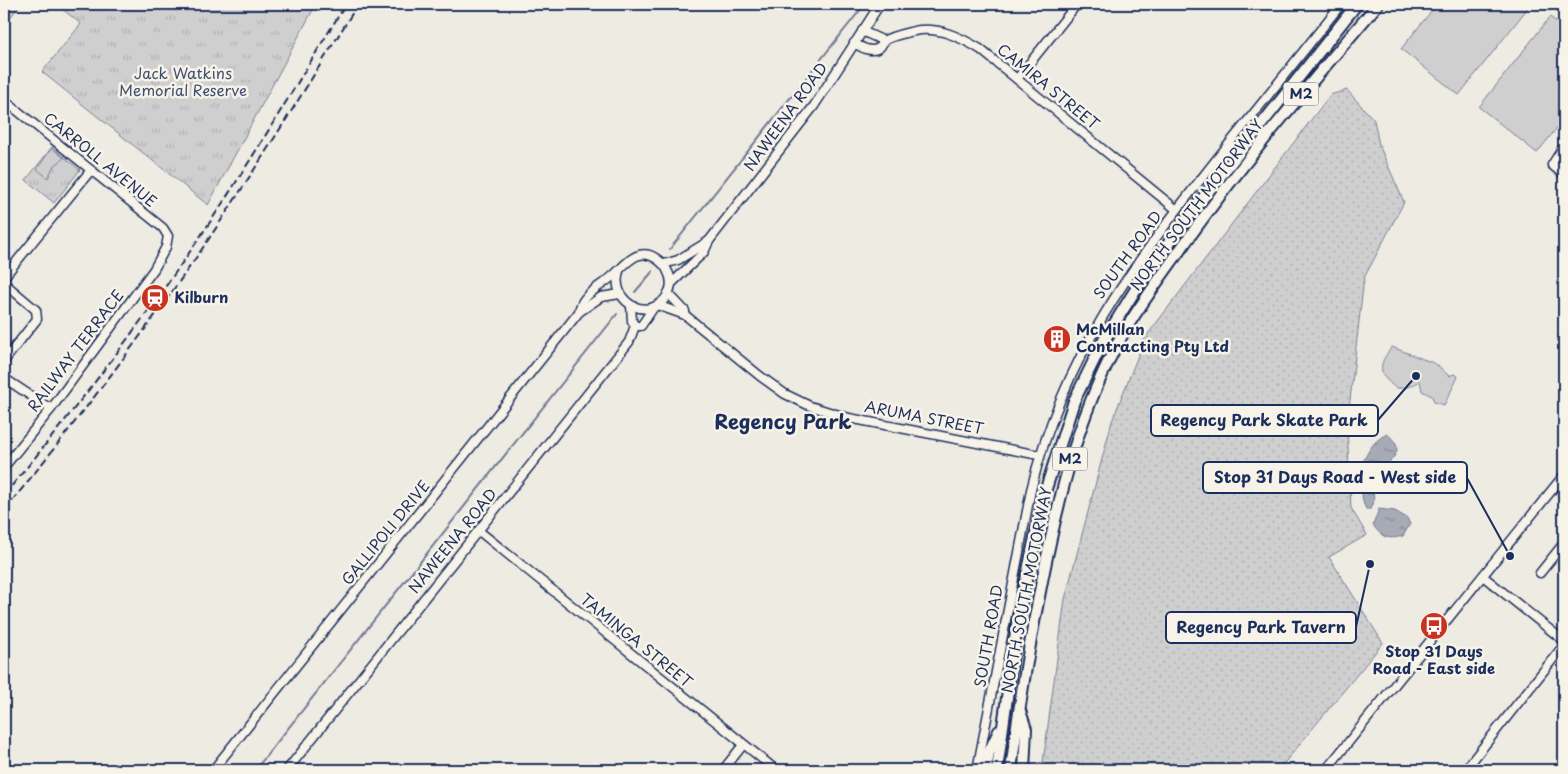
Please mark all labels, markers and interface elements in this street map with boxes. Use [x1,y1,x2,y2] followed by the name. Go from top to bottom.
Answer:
[993,37,1106,135] street label: CAMIRA STREET
[737,57,832,175] street label: NAWEENA ROAD
[119,61,247,101] park label: Jack Watkins Memorial Reserve
[1284,82,1318,106] road number: M2
[39,106,162,212] street label: CARROLL AVENUE
[1124,113,1268,295] street label: NORTH SOUTH MOTORWAY
[1087,205,1167,303] street label: SOUTH ROAD
[140,283,170,313] station icon: Kilburn
[21,284,128,416] street label: RAILWAY TERRACE
[174,285,228,308] place label: Kilburn
[1076,317,1229,357] place label: McMillan Contracting Pty Ltd
[1042,324,1072,354] building icon: McMillan Contracting Pty Ltd
[863,394,987,439] street label: ARUMA STREET
[1151,405,1378,436] callout: Regency Park Skate Park
[714,406,852,436] district label: Regency Park
[1160,407,1368,431] text: Regency Park Skate Park
[1052,448,1088,470] road number: M2
[1203,462,1467,493] callout: Stop 31 Days Road - West side
[1214,464,1456,488] text: Stop 31 Days Road - West side
[335,475,434,590] street label: GALLIPOLI DRIVE
[402,483,501,598] street label: NAWEENA ROAD
[994,484,1057,695] street label: NORTH SOUTH MOTORWAY
[967,583,1008,689] street label: SOUTH ROAD
[576,587,699,693] street label: TAMINGA STREET
[1419,611,1449,641] bus stop icon: Stop 31 Days Road - East side
[1166,612,1356,643] callout: Regency Park Tavern
[1176,614,1346,638] text: Regency Park Tavern
[1373,639,1495,679] place label: Stop 31 Days Road - East side

